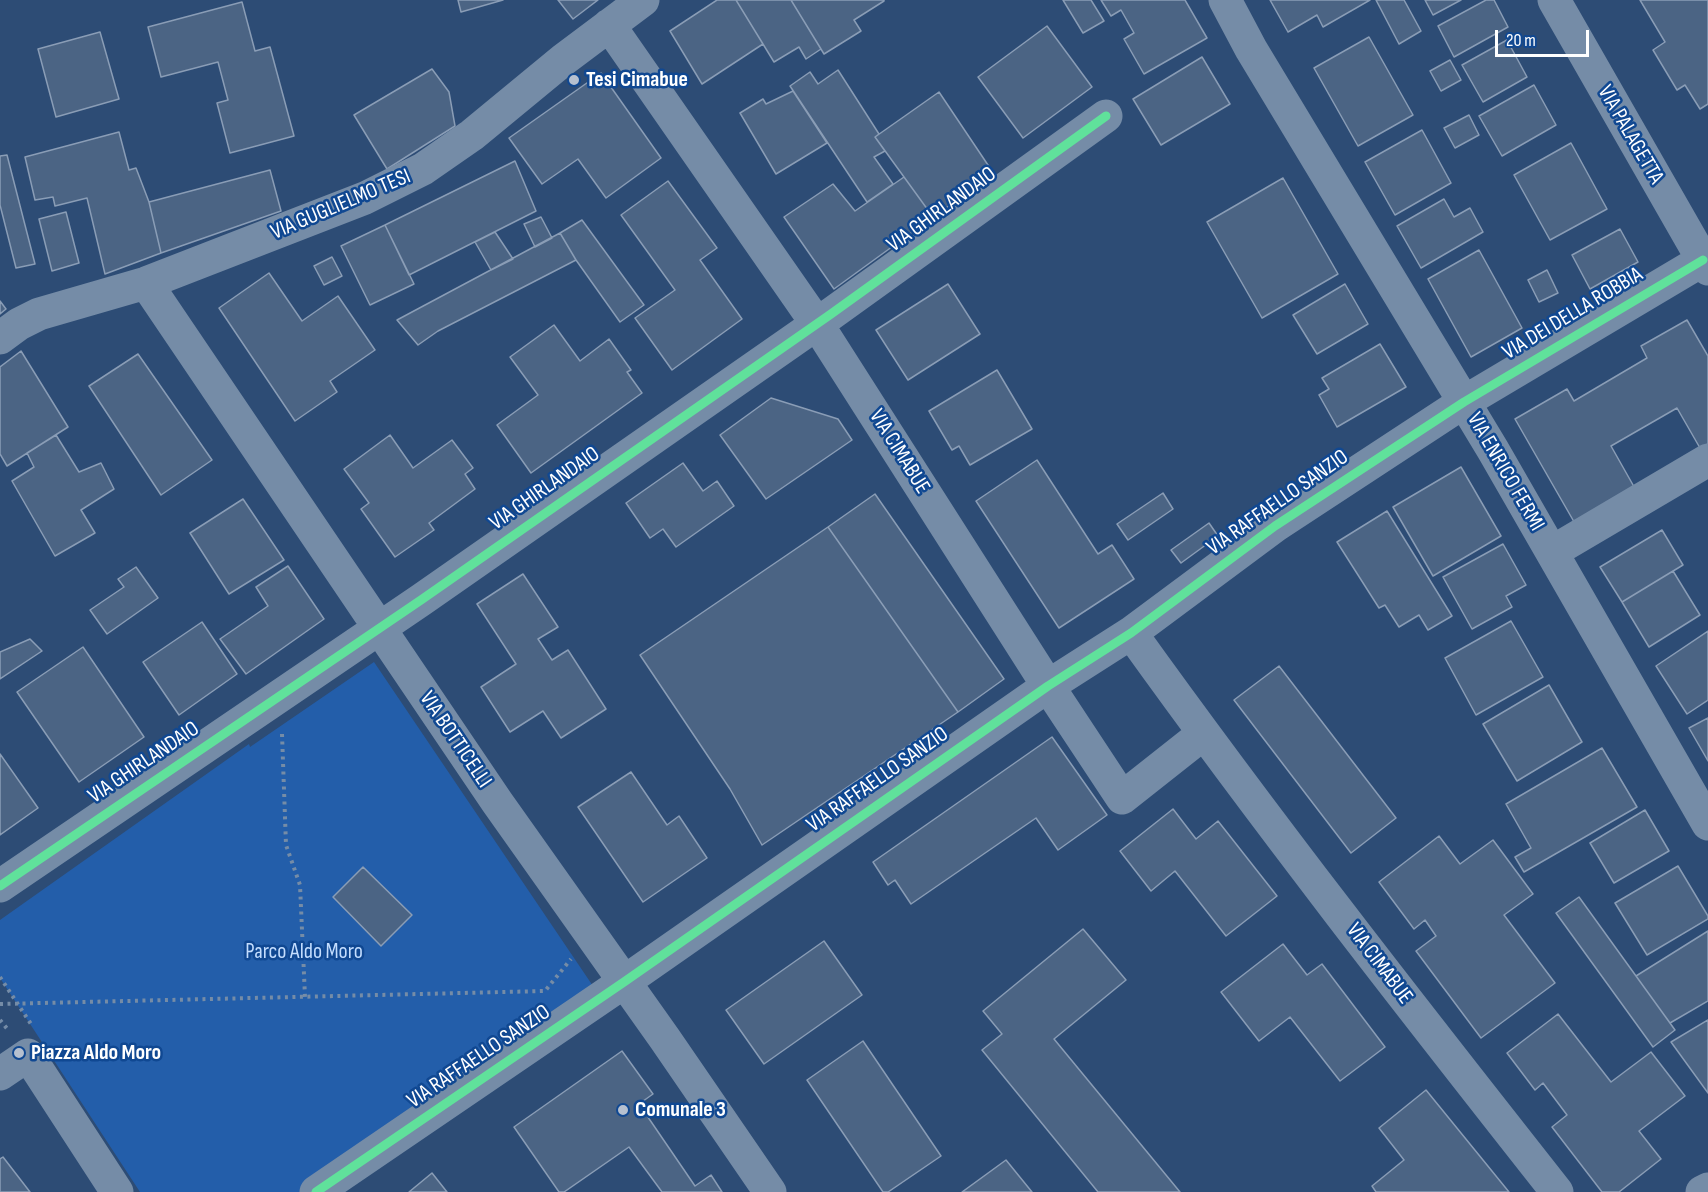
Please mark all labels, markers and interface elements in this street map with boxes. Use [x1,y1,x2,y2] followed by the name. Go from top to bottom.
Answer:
[1498,18,1592,56] scale bar
[1506,30,1536,51] text: 20 m
[586,67,688,93] place label: Tesi Cimabue
[567,73,581,87] marker: Tesi Cimabue
[1591,81,1669,189] street label: VIA PALAGETTA
[882,162,1002,258] street label: VIA GHIRLANDAIO
[267,164,415,246] street label: VIA GUGLIELMO TESI
[1498,262,1648,366] street label: VIA DEI DELLA ROBBIA
[863,405,935,499] street label: VIA CIMABUE
[1460,408,1550,536] street label: VIA ENRICO FERMI
[485,441,605,537] street label: VIA GHIRLANDAIO
[1202,444,1354,562] street label: VIA RAFFAELLO SANZIO
[413,687,497,793] street label: VIA BOTTICELLI
[83,716,205,810] street label: VIA GHIRLANDAIO
[802,721,954,839] street label: VIA RAFFAELLO SANZIO
[1340,918,1418,1010] street label: VIA CIMABUE
[245,939,363,965] park label: Parco Aldo Moro
[403,999,555,1115] street label: VIA RAFFAELLO SANZIO
[31,1040,161,1066] place label: Piazza Aldo Moro
[12,1046,26,1060] marker: Piazza Aldo Moro
[635,1097,726,1123] place label: Comunale 3
[616,1103,630,1117] marker: Comunale 3

